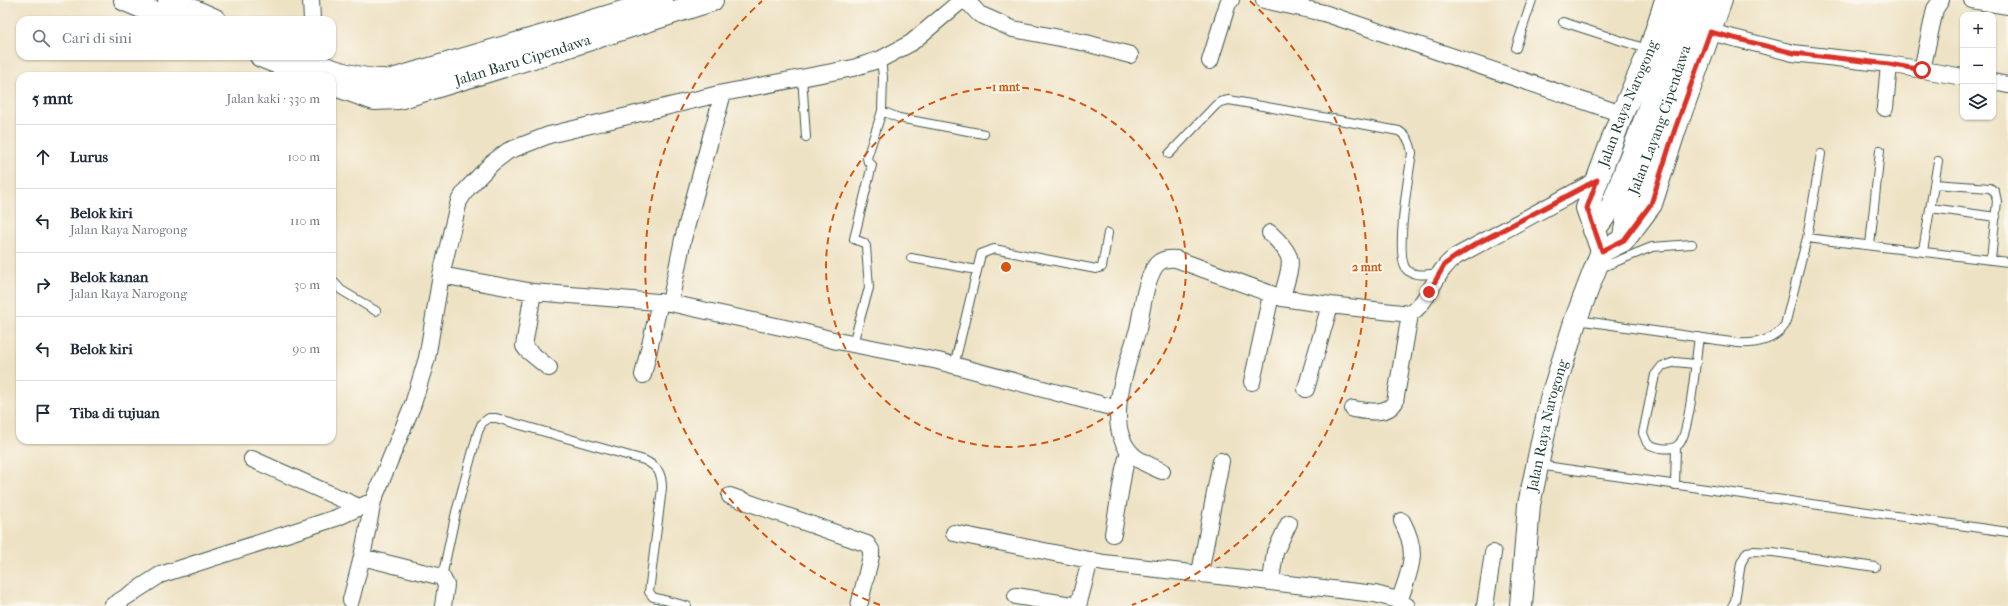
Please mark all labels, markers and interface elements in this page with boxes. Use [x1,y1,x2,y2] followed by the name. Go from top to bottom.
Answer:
[1960,12,1996,120] map controls
[1960,12,1996,48] button: +
[16,16,336,60] search box
[30,27,52,49] icon: search
[62,29,132,47] text: Cari di sini
[451,30,594,90] street label: Jalan Baru Cipendawa
[1594,37,1662,170] street label: Jalan Raya Narogong
[1624,42,1695,198] street label: Jalan Layang Cipendawa
[1960,48,1996,84] button: −
[1913,61,1931,79] route start
[992,80,1021,94] text: 1 mnt
[1960,84,1996,120] button: layers
[32,88,73,108] text: 5 mnt
[227,91,320,106] text: Jalan kaki · 330 m
[32,146,54,168] icon: ahead
[70,148,108,166] text: Lurus
[287,149,320,164] text: 100 m
[70,204,133,222] text: Belok kiri
[32,210,54,232] icon: left
[290,213,320,228] text: 110 m
[70,222,187,237] text: Jalan Raya Narogong
[999,260,1013,274] centre of rings
[1352,260,1383,274] text: 2 mnt
[70,268,149,286] text: Belok kanan
[32,274,54,296] icon: right
[294,277,320,292] text: 30 m
[1420,283,1438,301] route end
[70,286,187,301] text: Jalan Raya Narogong
[32,338,54,360] icon: left
[70,340,133,358] text: Belok kiri
[292,341,320,356] text: 90 m
[1523,356,1572,494] street label: Jalan Raya Narogong
[32,402,54,424] icon: arrive
[70,404,160,422] text: Tiba di tujuan

